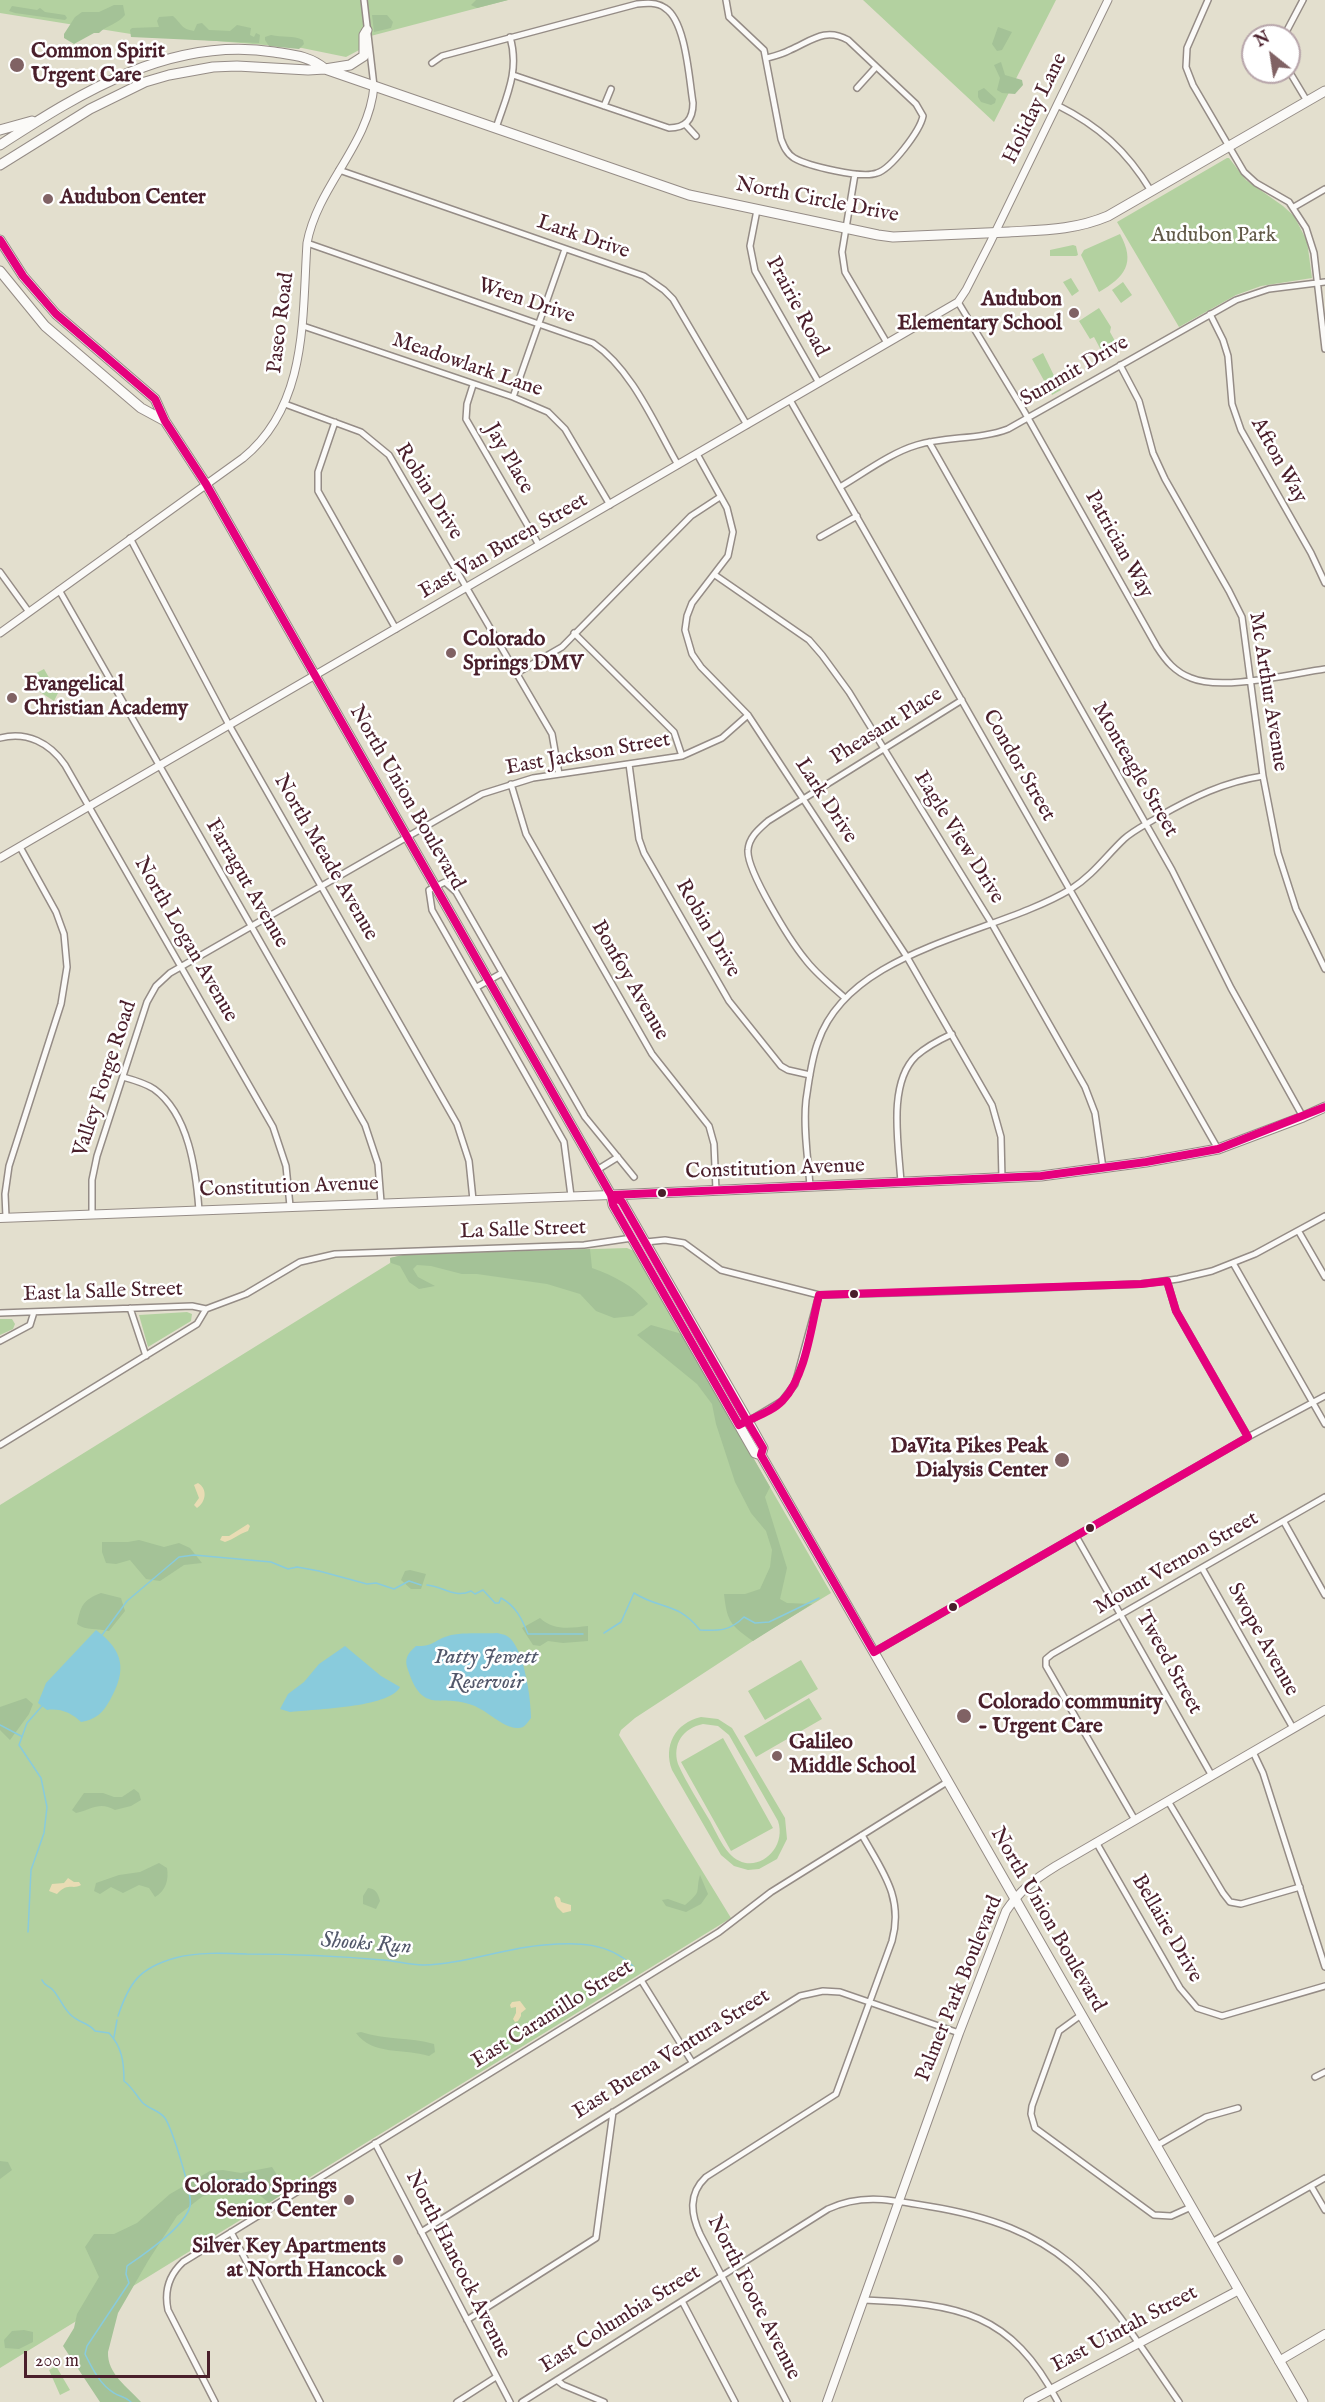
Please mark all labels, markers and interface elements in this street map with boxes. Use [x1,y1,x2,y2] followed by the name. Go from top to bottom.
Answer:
[1241,24,1301,84] north arrow
[1252,28,1274,52] text: N
[31,40,165,90] place label: Common Spirit Urgent Care
[998,50,1074,168] street label: Holiday Lane
[8,56,26,74] marker: Common Spirit Urgent Care
[733,173,901,229] street label: North Circle Drive
[60,186,206,212] place label: Audubon Center
[41,192,55,206] marker: Audubon Center
[533,210,633,266] street label: Lark Drive
[1151,224,1277,250] park label: Audubon Park
[759,253,833,361] street label: Prairie Road
[263,271,301,375] street label: Paseo Road
[474,274,578,330] street label: Wren Drive
[897,288,1062,338] place label: Audubon Elementary School
[1067,306,1081,320] marker: Audubon Elementary School
[389,328,545,404] street label: Meadowlark Lane
[1017,331,1133,413] street label: Summit Drive
[1244,414,1312,508] street label: Afton Way
[478,419,538,499] street label: Jay Place
[389,439,467,545] street label: Robin Drive
[1078,487,1158,603] street label: Patrician Way
[415,489,593,605] street label: East Van Buren Street
[1242,611,1292,773] street label: Mc Arthur Avenue
[463,628,583,678] place label: Colorado Springs DMV
[444,646,458,660] marker: Colorado Springs DMV
[24,673,188,723] place label: Evangelical Christian Academy
[826,683,948,771] street label: Pheasant Place
[5,691,19,705] marker: Evangelical Christian Academy
[1085,698,1183,842] street label: Monteagle Street
[343,701,469,895] street label: North Union Boulevard
[976,706,1060,826] street label: Condor Street
[504,728,672,782] street label: East Jackson Street
[788,754,862,848] street label: Lark Drive
[907,767,1009,909] street label: Eagle View Drive
[267,771,383,945] street label: North Meade Avenue
[199,815,293,953] street label: Farragut Avenue
[127,853,243,1027] street label: North Logan Avenue
[669,876,745,982] street label: Robin Drive
[585,917,673,1045] street label: Bonfoy Avenue
[69,998,143,1160] street label: Valley Forge Road
[685,1154,865,1186] street label: Constitution Avenue
[199,1172,379,1204] street label: Constitution Avenue
[656,1187,668,1199] unlabelled marker
[459,1216,587,1246] street label: La Salle Street
[23,1278,183,1308] street label: East la Salle Street
[848,1288,860,1300] unlabelled marker
[891,1435,1048,1485] place label: DaVita Pikes Peak Dialysis Center
[1053,1451,1071,1469] marker: DaVita Pikes Peak Dialysis Center
[1091,1507,1263,1621] street label: Mount Vernon Street
[1084,1522,1096,1534] unlabelled marker
[1221,1579,1303,1701] street label: Swope Avenue
[947,1601,959,1613] unlabelled marker
[1129,1607,1207,1719] street label: Tweed Street
[434,1645,538,1696] water label: Patty Jewett Reservoir
[978,1691,1163,1741] place label: Colorado community - Urgent Care
[955,1707,973,1725] marker: Colorado community - Urgent Care
[789,1731,916,1781] place label: Galileo Middle School
[770,1749,784,1763] marker: Galileo Middle School
[984,1823,1110,2017] street label: North Union Boulevard
[1125,1870,1207,1988] street label: Bellaire Drive
[911,1892,1009,2086] street label: Palmer Park Boulevard
[320,1929,412,1961] water label: Shooks Run
[468,1955,638,2075] street label: East Caramillo Street
[569,1984,775,2126] street label: East Buena Ventura Street
[399,2167,515,2363] street label: North Hancock Avenue
[185,2175,337,2225] place label: Colorado Springs Senior Center
[342,2193,356,2207] marker: Colorado Springs Senior Center
[701,2212,805,2384] street label: North Foote Avenue
[192,2235,386,2285] place label: Silver Key Apartments at North Hancock
[391,2253,405,2267] marker: Silver Key Apartments at North Hancock
[536,2260,706,2380] street label: East Columbia Street
[1048,2281,1202,2379] street label: East Uintah Street
[27,2339,213,2377] scale bar
[35,2350,79,2373] text: 200 m

